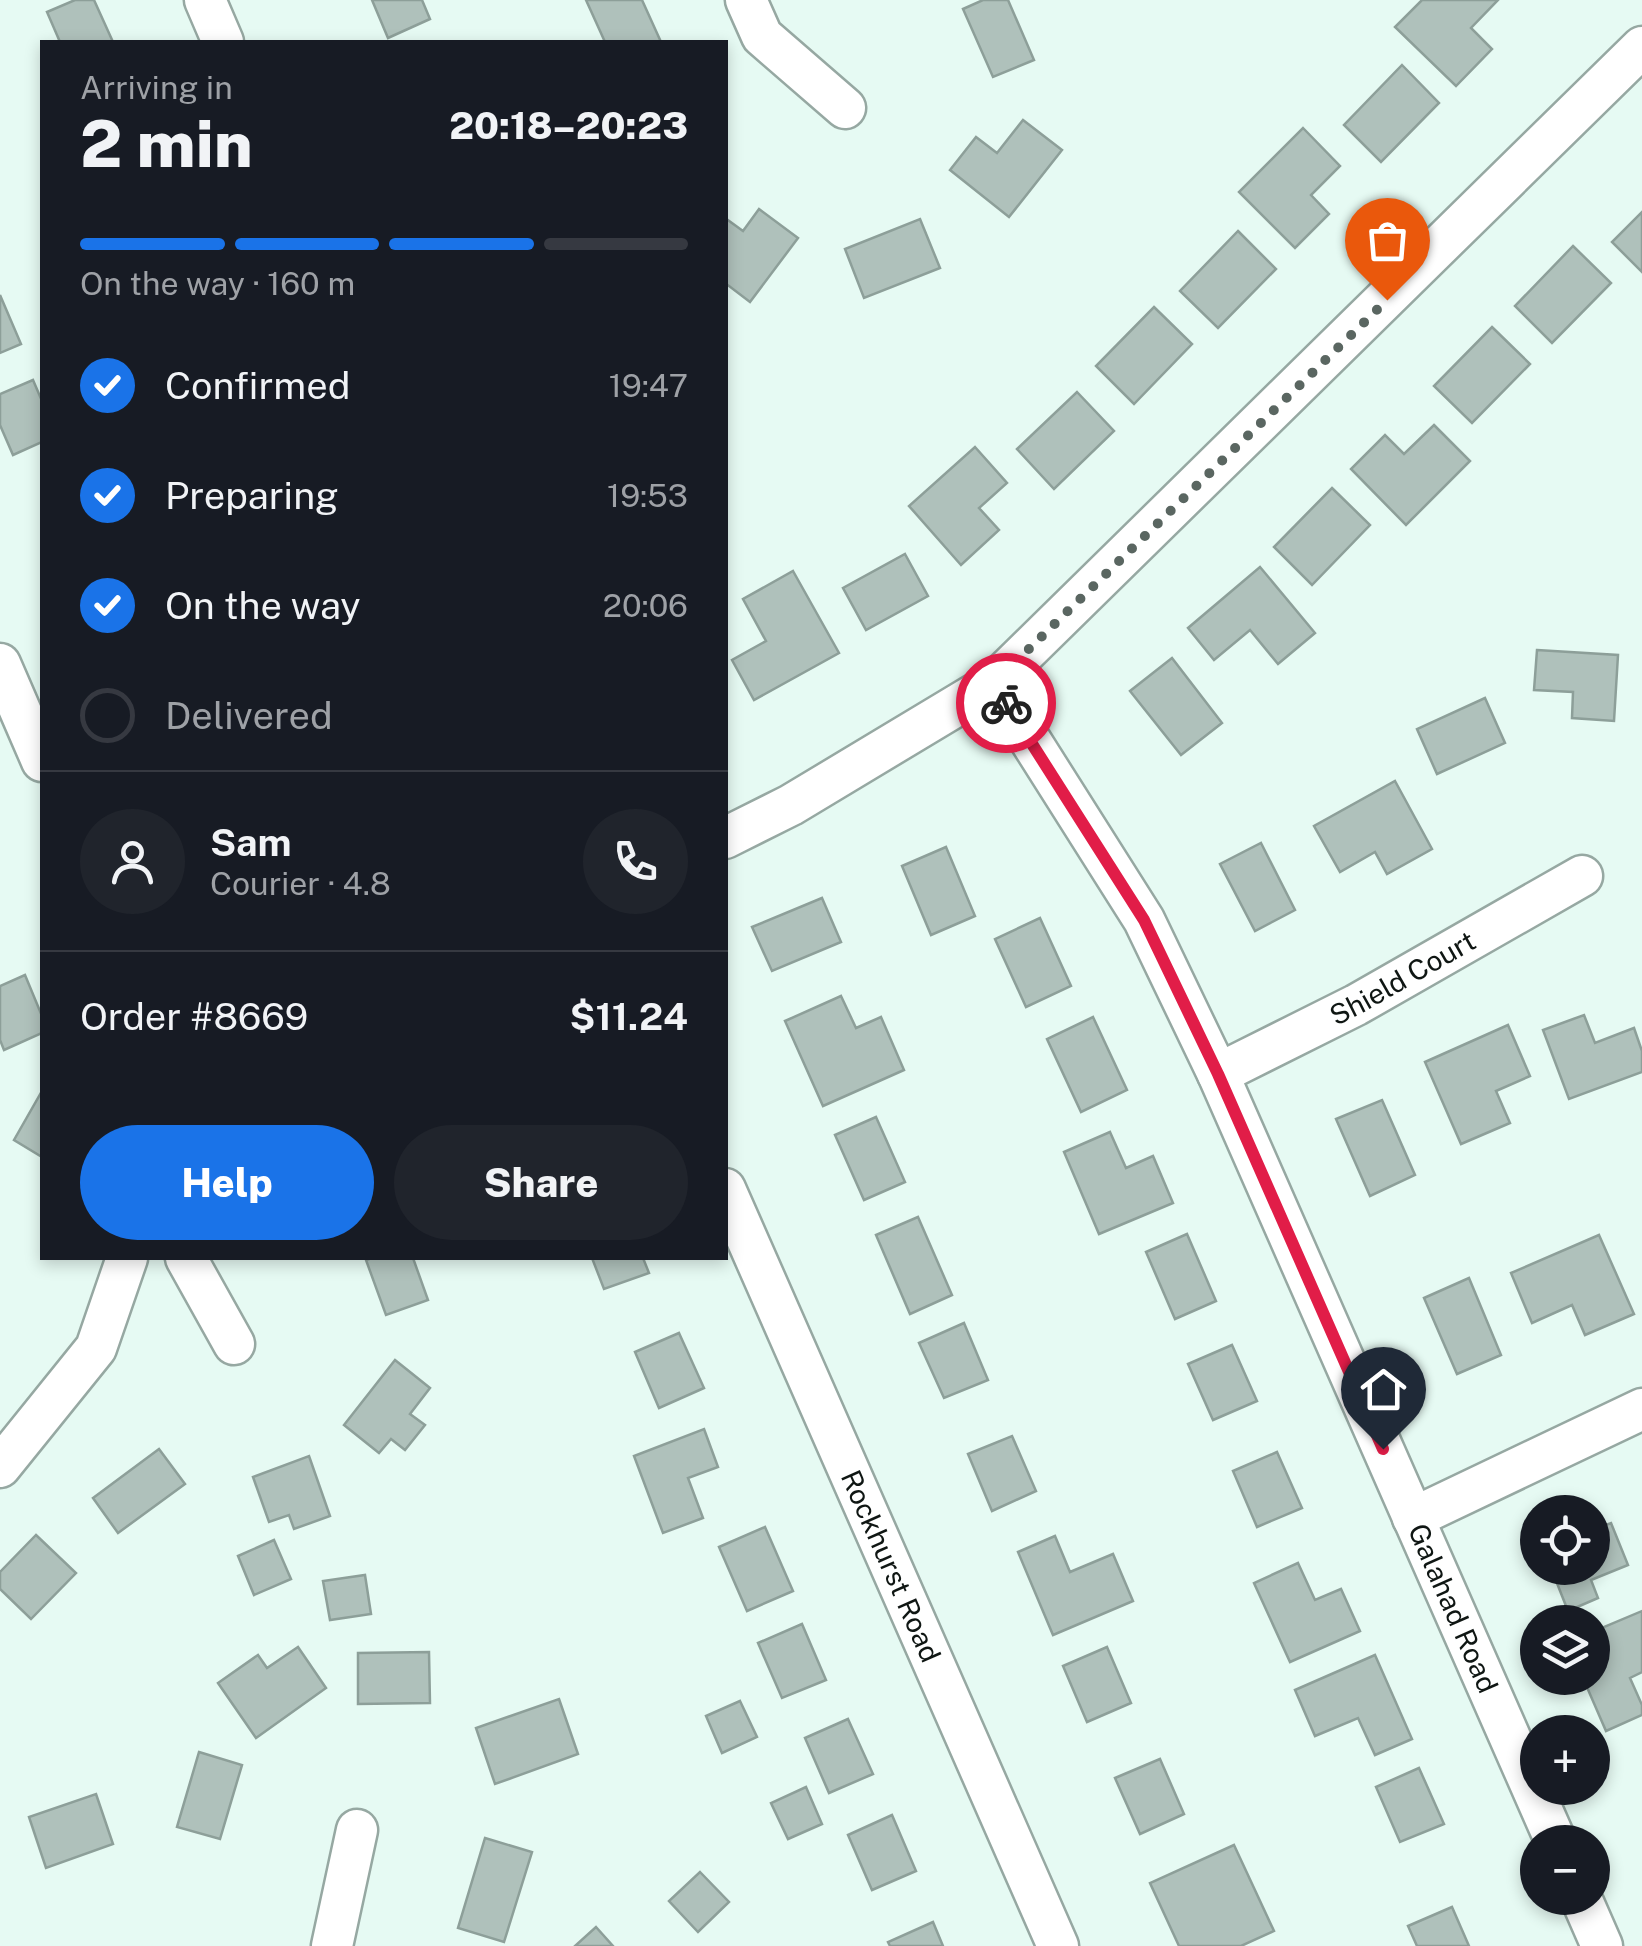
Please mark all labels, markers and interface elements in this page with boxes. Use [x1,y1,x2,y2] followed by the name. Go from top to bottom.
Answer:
[80,69,233,106] text: Arriving in
[449,103,688,148] text: 20:18–20:23
[80,105,253,182] text: 2 min
[1345,198,1430,301] pin
[1360,213,1415,268] icon: bag
[80,265,355,302] text: On the way · 160 m
[80,358,135,413] icon: check
[165,363,350,408] text: Confirmed
[609,367,688,404] text: 19:47
[80,468,135,523] icon: check
[165,473,339,518] text: Preparing
[607,477,688,514] text: 19:53
[80,578,135,633] icon: check
[165,583,361,628] text: On the way
[603,587,688,624] text: 20:06
[956,653,1056,753] courier
[979,676,1034,731] icon: bike
[165,693,333,738] text: Delivered
[80,809,185,914] button: person
[583,809,688,914] button: phone
[210,820,292,865] text: Sam
[210,865,391,902] text: Courier · 4.8
[1324,923,1481,1032] street label: Shield Court
[80,994,308,1039] text: Order #8669
[570,994,688,1039] text: $11.24
[80,1125,374,1240] button: Help
[394,1125,688,1240] button: Share
[1341,1347,1426,1450] pin
[1356,1362,1411,1417] icon: home
[835,1465,948,1667] street label: Rockhurst Road
[1520,1495,1610,1915] map controls
[1520,1495,1610,1585] button: locate
[1402,1518,1505,1698] street label: Galahad Road
[1520,1605,1610,1695] button: layers
[1520,1715,1610,1805] button: +
[1520,1825,1610,1915] button: −

